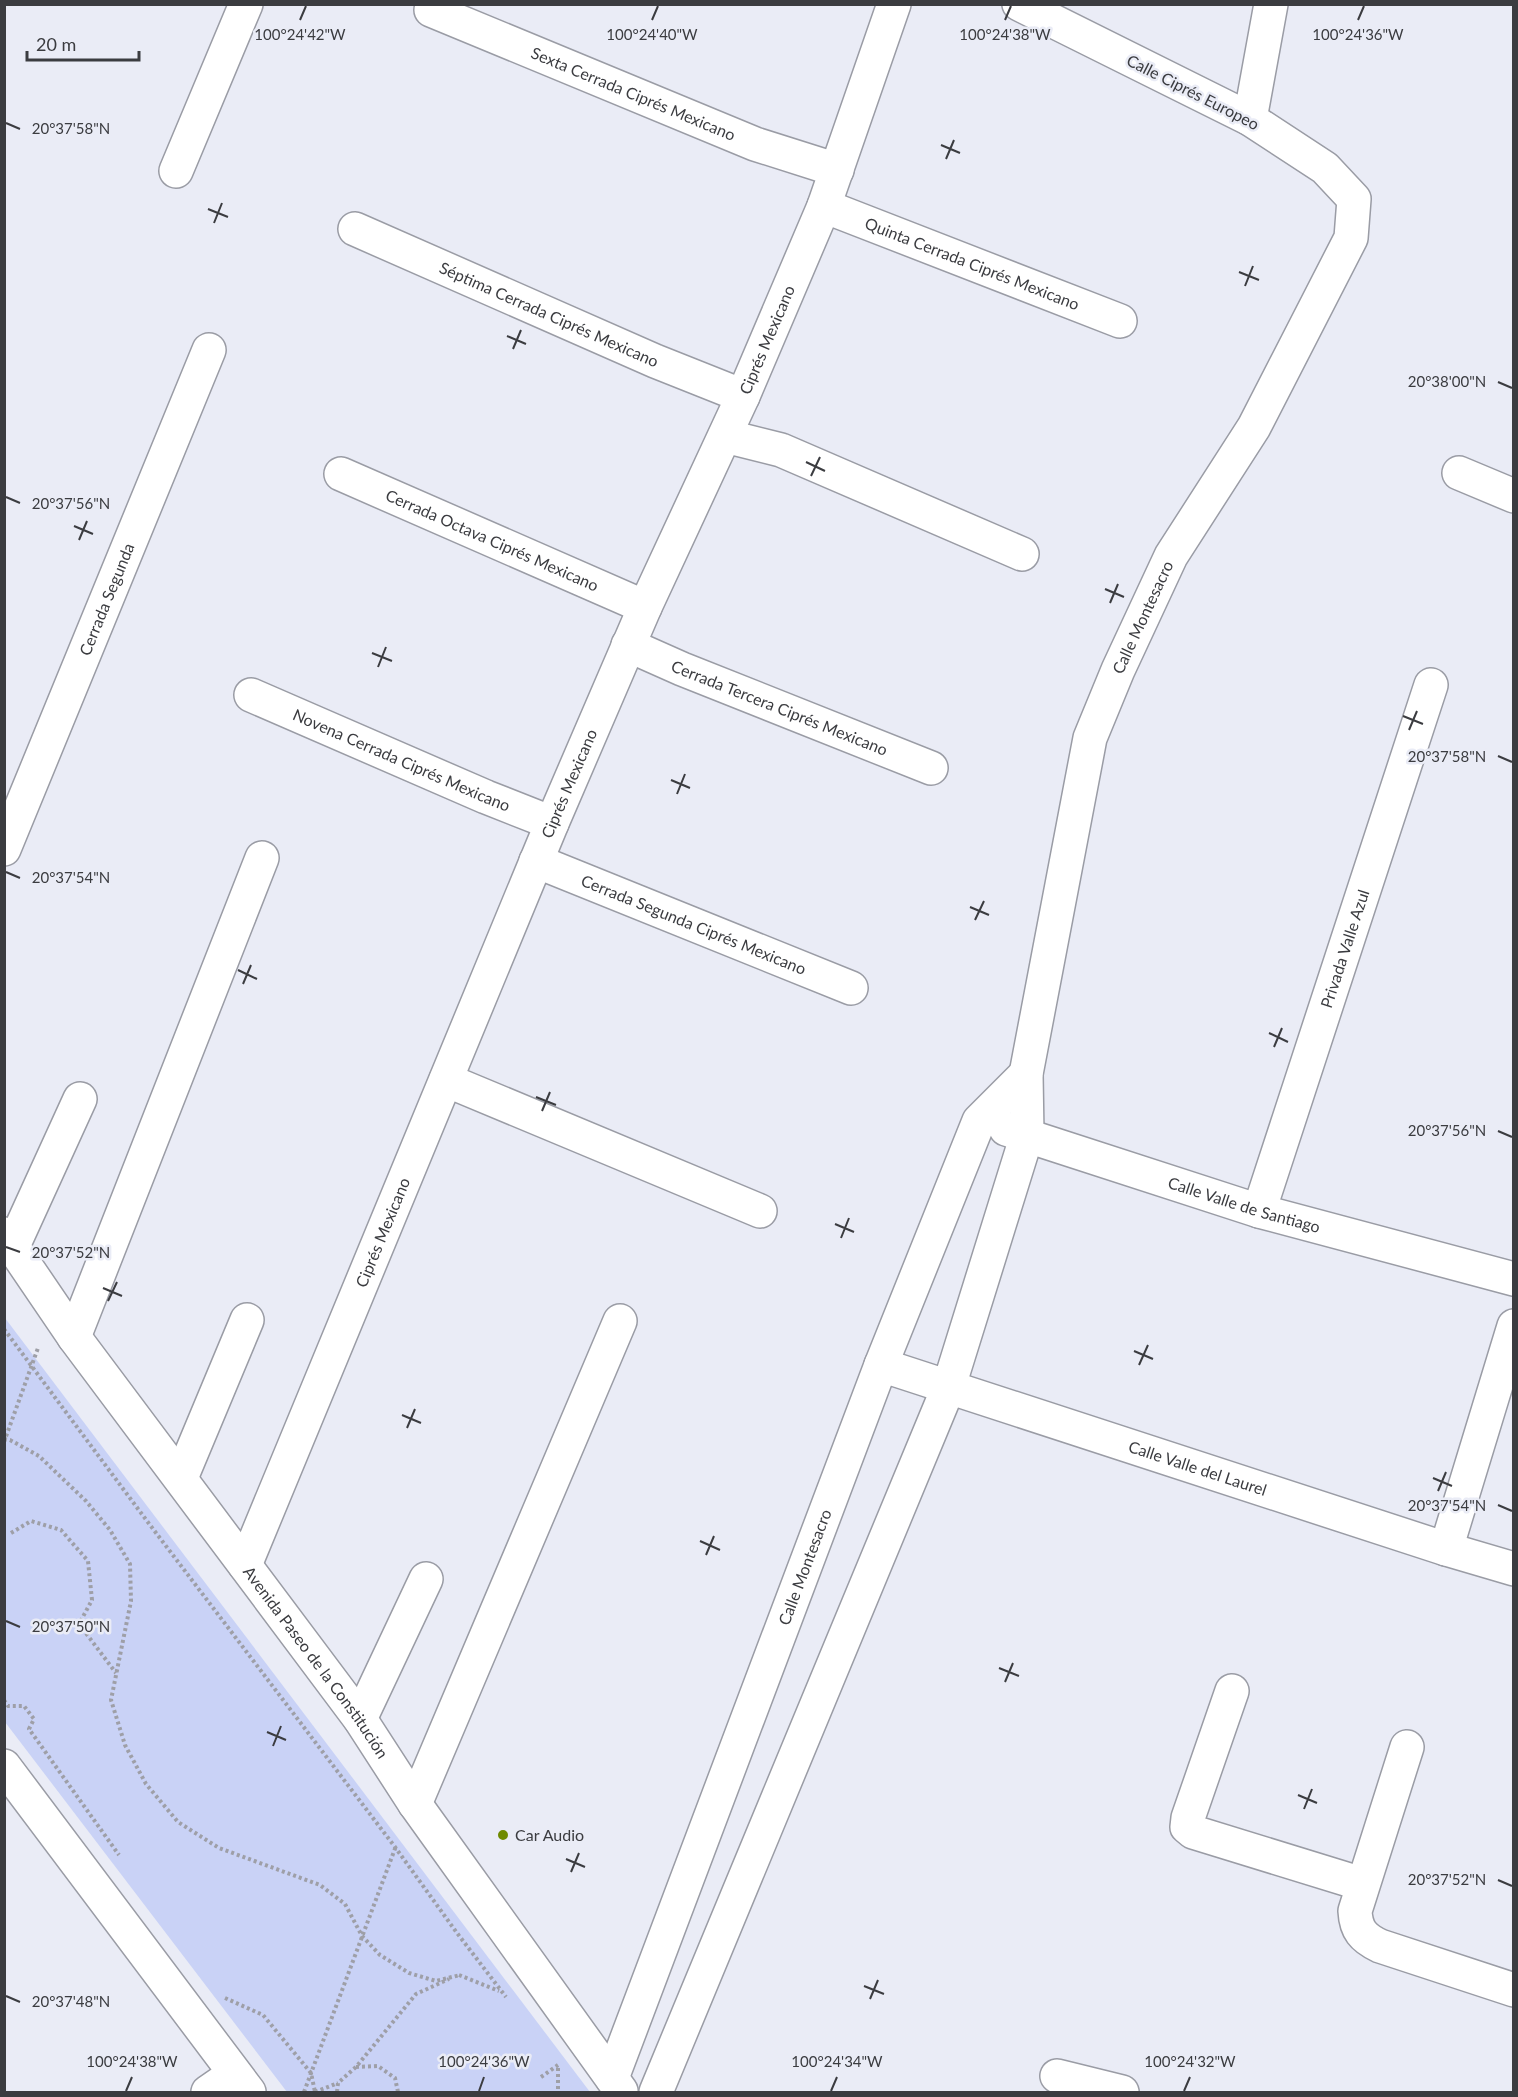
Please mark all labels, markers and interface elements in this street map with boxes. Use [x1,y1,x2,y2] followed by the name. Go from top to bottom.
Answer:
[27,24,140,62] scale bar
[254,25,346,43] text: 100°24'42"W
[606,25,698,43] text: 100°24'40"W
[959,25,1051,43] text: 100°24'38"W
[1312,25,1404,43] text: 100°24'36"W
[36,33,76,55] text: 20 m
[529,43,738,144] street label: Sexta Cerrada Ciprés Mexicano
[1124,50,1263,133] street label: Calle Ciprés Europeo
[32,119,110,137] text: 20°37'58"N
[862,213,1082,313] street label: Quinta Cerrada Ciprés Mexicano
[437,257,662,370] street label: Séptima Cerrada Ciprés Mexicano
[735,282,798,397] street label: Ciprés Mexicano
[1408,372,1486,390] text: 20°38'00"N
[383,485,602,595] street label: Cerrada Octava Ciprés Mexicano
[32,494,110,512] text: 20°37'56"N
[75,540,138,658] street label: Cerrada Segunda
[1108,557,1177,677] street label: Calle Montesacro
[669,656,891,759] street label: Cerrada Tercera Ciprés Mexicano
[290,704,513,815] street label: Novena Cerrada Ciprés Mexicano
[537,726,600,841] street label: Ciprés Mexicano
[1408,747,1486,765] text: 20°37'58"N
[32,868,110,886] text: 20°37'54"N
[579,870,809,978] street label: Cerrada Segunda Ciprés Mexicano
[1316,887,1373,1010] street label: Privada Valle Azul
[1408,1121,1486,1139] text: 20°37'56"N
[1166,1172,1322,1236] street label: Calle Valle de Santiago
[351,1175,413,1290] street label: Ciprés Mexicano
[32,1243,110,1261] text: 20°37'52"N
[1126,1436,1269,1499] street label: Calle Valle del Laurel
[1408,1496,1486,1514] text: 20°37'54"N
[774,1506,835,1628] street label: Calle Montesacro
[240,1562,393,1762] street label: Avenida Paseo de la Constitución
[32,1617,110,1635] text: 20°37'50"N
[515,1825,584,1844] place label: Car Audio
[496,1828,510,1842] marker: Car Audio
[1408,1870,1486,1888] text: 20°37'52"N
[32,1992,110,2010] text: 20°37'48"N
[86,2052,178,2070] text: 100°24'38"W
[438,2052,530,2070] text: 100°24'36"W
[791,2052,883,2070] text: 100°24'34"W
[1144,2052,1236,2070] text: 100°24'32"W

